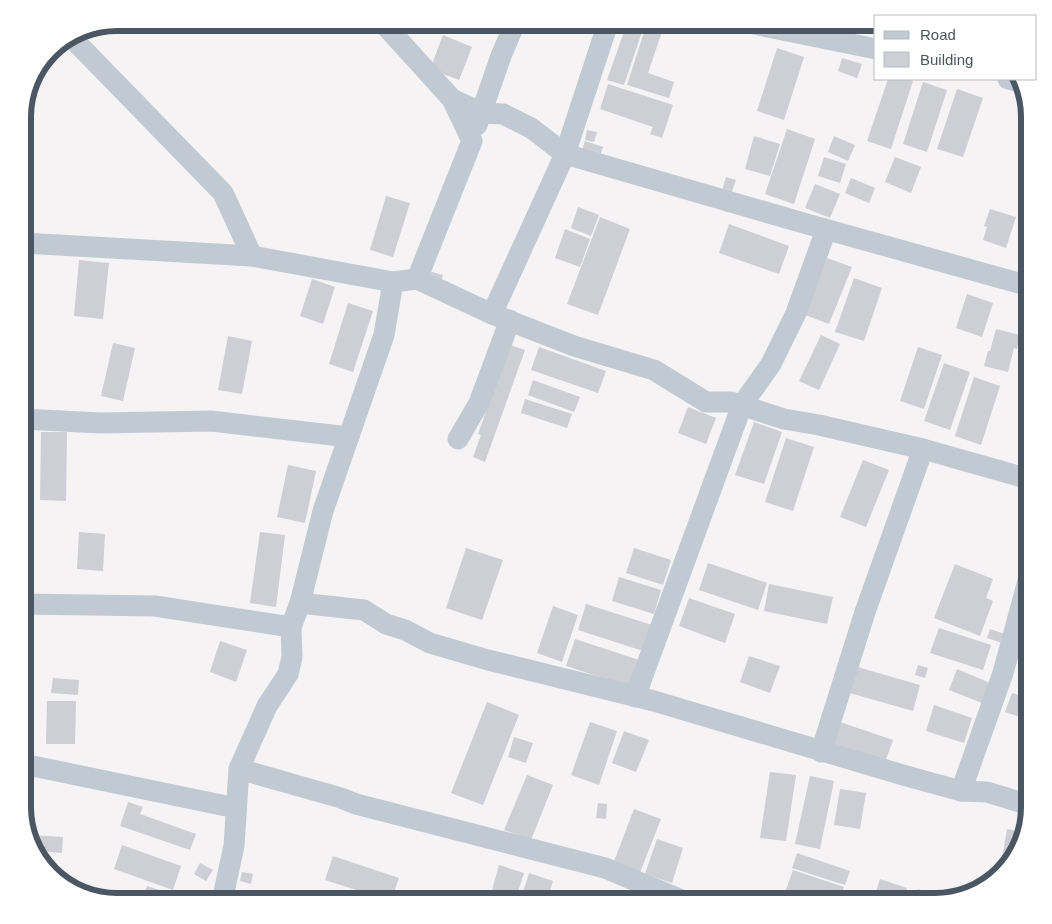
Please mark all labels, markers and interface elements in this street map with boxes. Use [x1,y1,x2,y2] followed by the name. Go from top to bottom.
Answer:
[874,15,1037,80] legend
[920,26,956,43] text: Road
[920,51,973,68] text: Building

